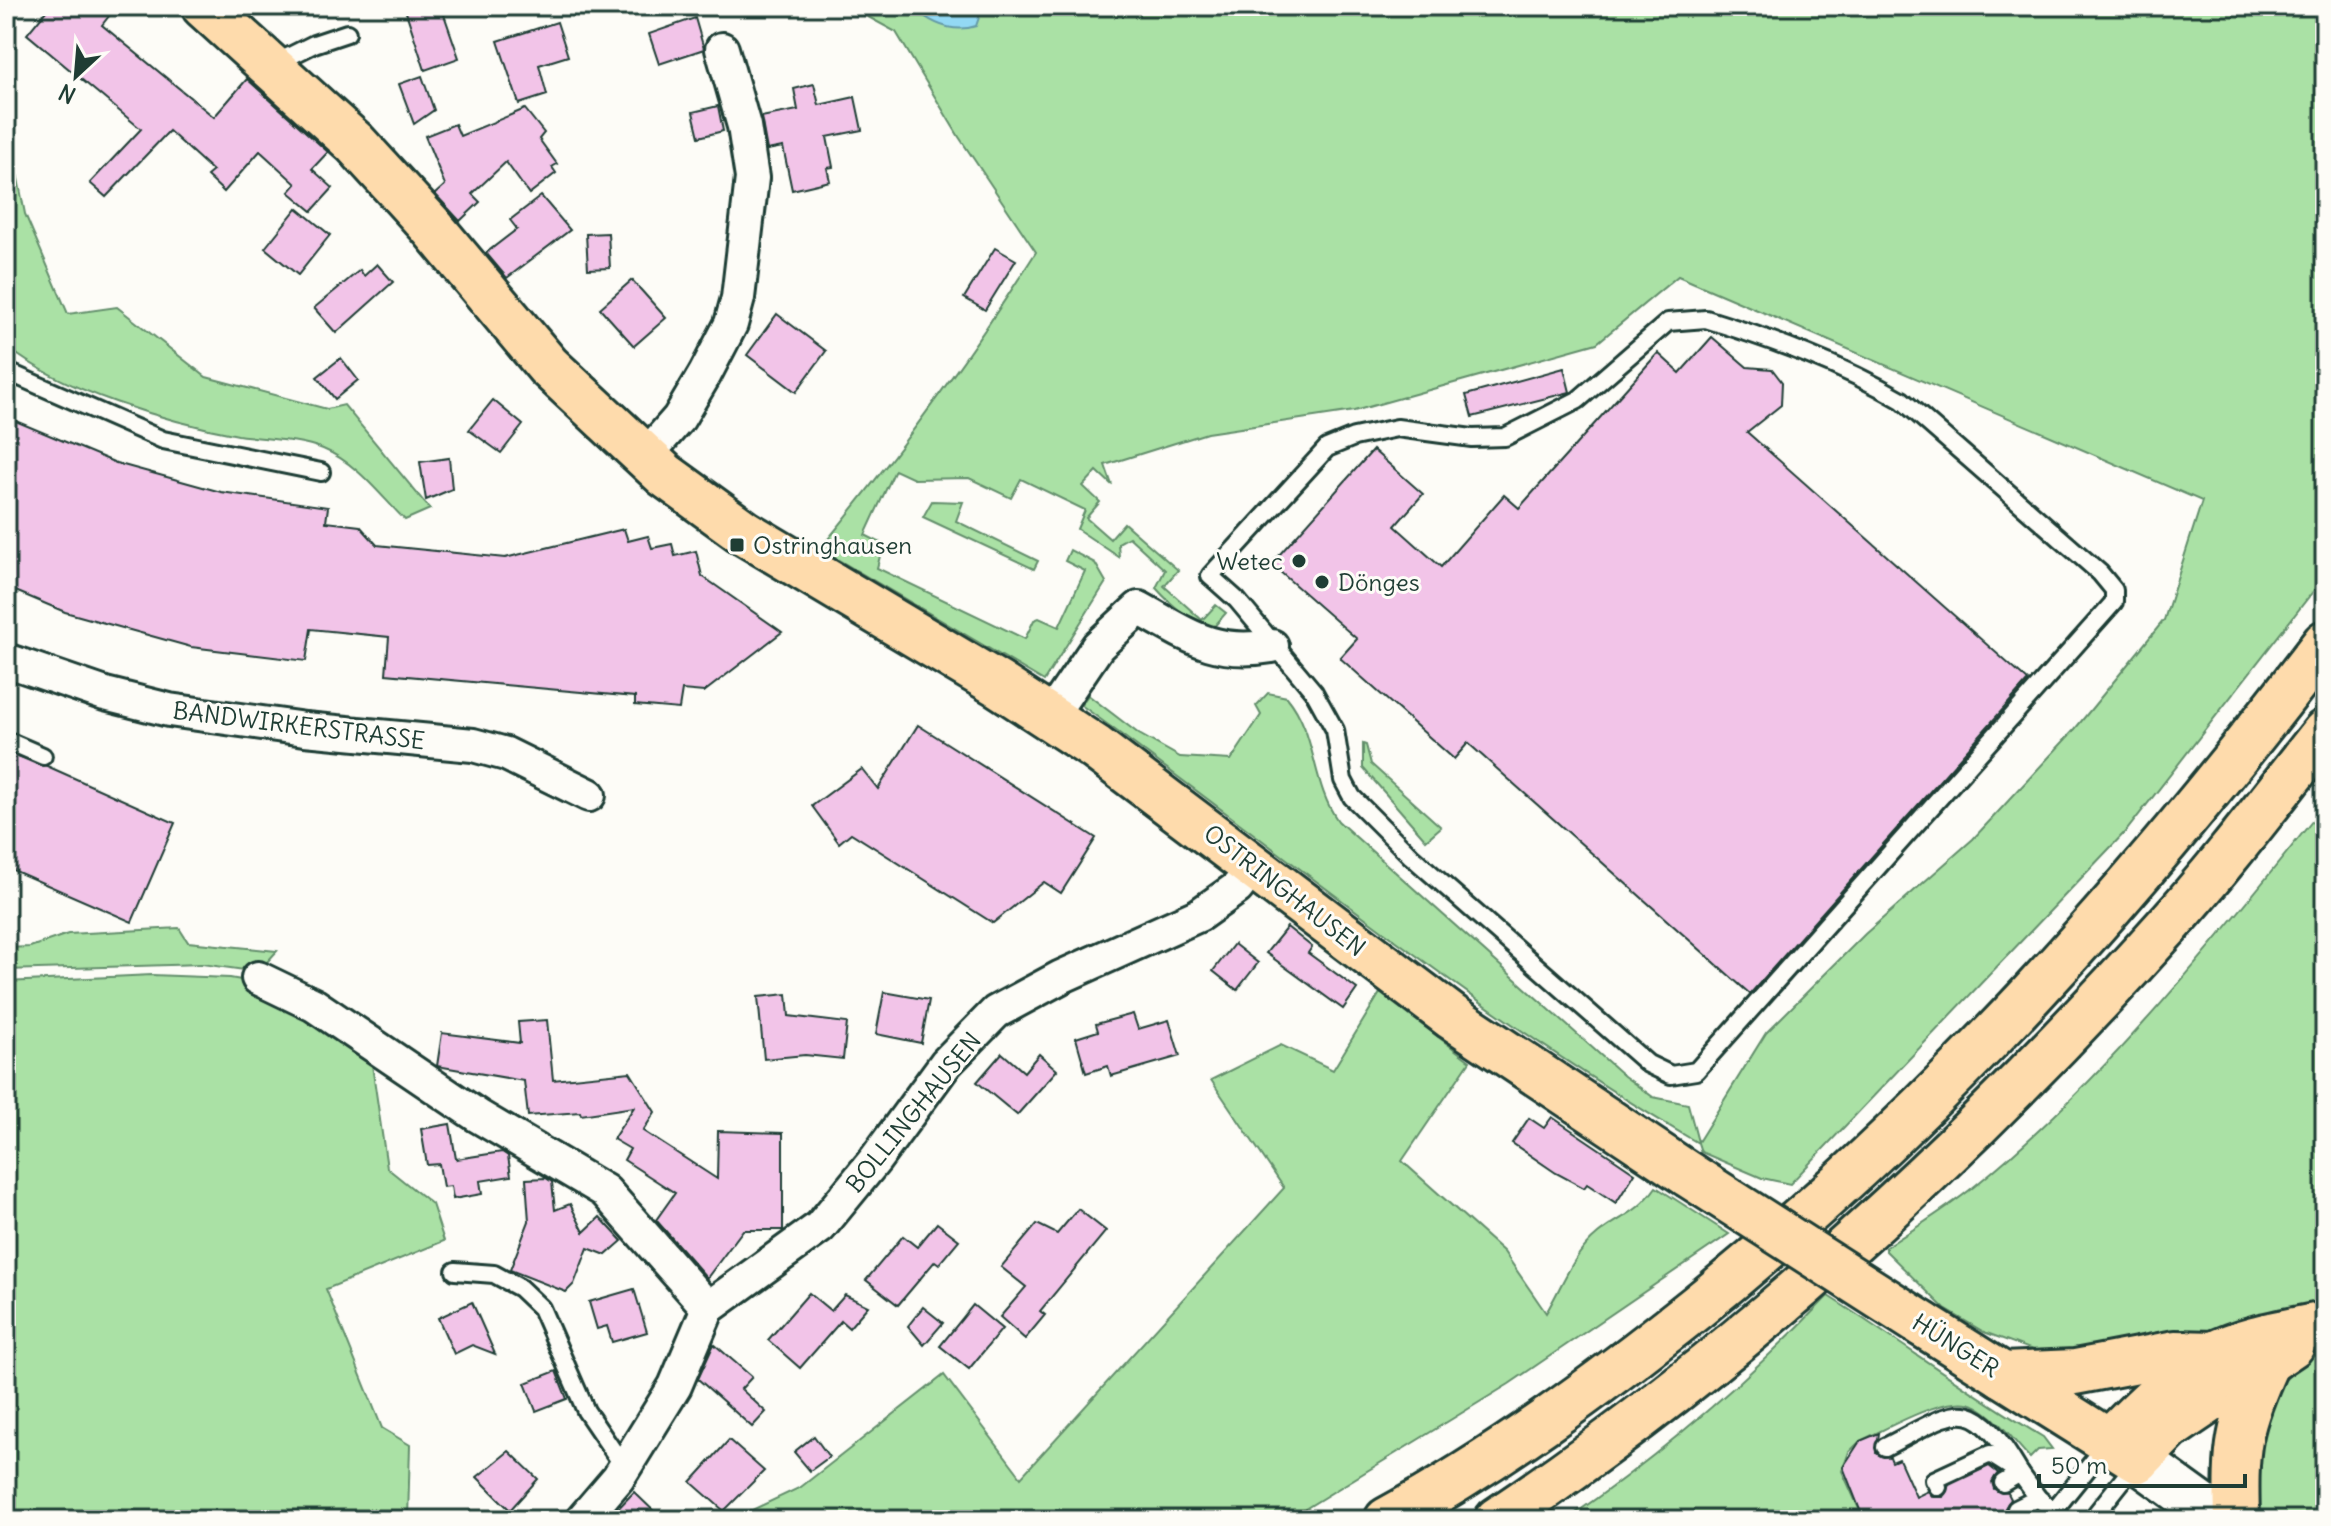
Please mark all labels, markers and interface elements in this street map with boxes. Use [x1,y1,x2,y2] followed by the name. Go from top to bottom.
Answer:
[36,36,116,116] north arrow
[54,78,80,110] text: N
[753,530,912,560] place label: Ostringhausen
[728,536,746,554] marker: Ostringhausen
[1216,546,1283,576] place label: Wetec
[1290,552,1308,570] marker: Wetec
[1338,567,1420,597] place label: Dönges
[1313,573,1331,591] marker: Dönges
[171,695,427,755] street label: BANDWIRKERSTRASSE
[1198,817,1372,963] street label: OSTRINGHAUSEN
[839,1026,987,1198] street label: BOLLINGHAUSEN
[1907,1307,2005,1383] street label: HÜNGER
[2039,1438,2245,1488] scale bar
[2051,1450,2107,1480] text: 50 m

